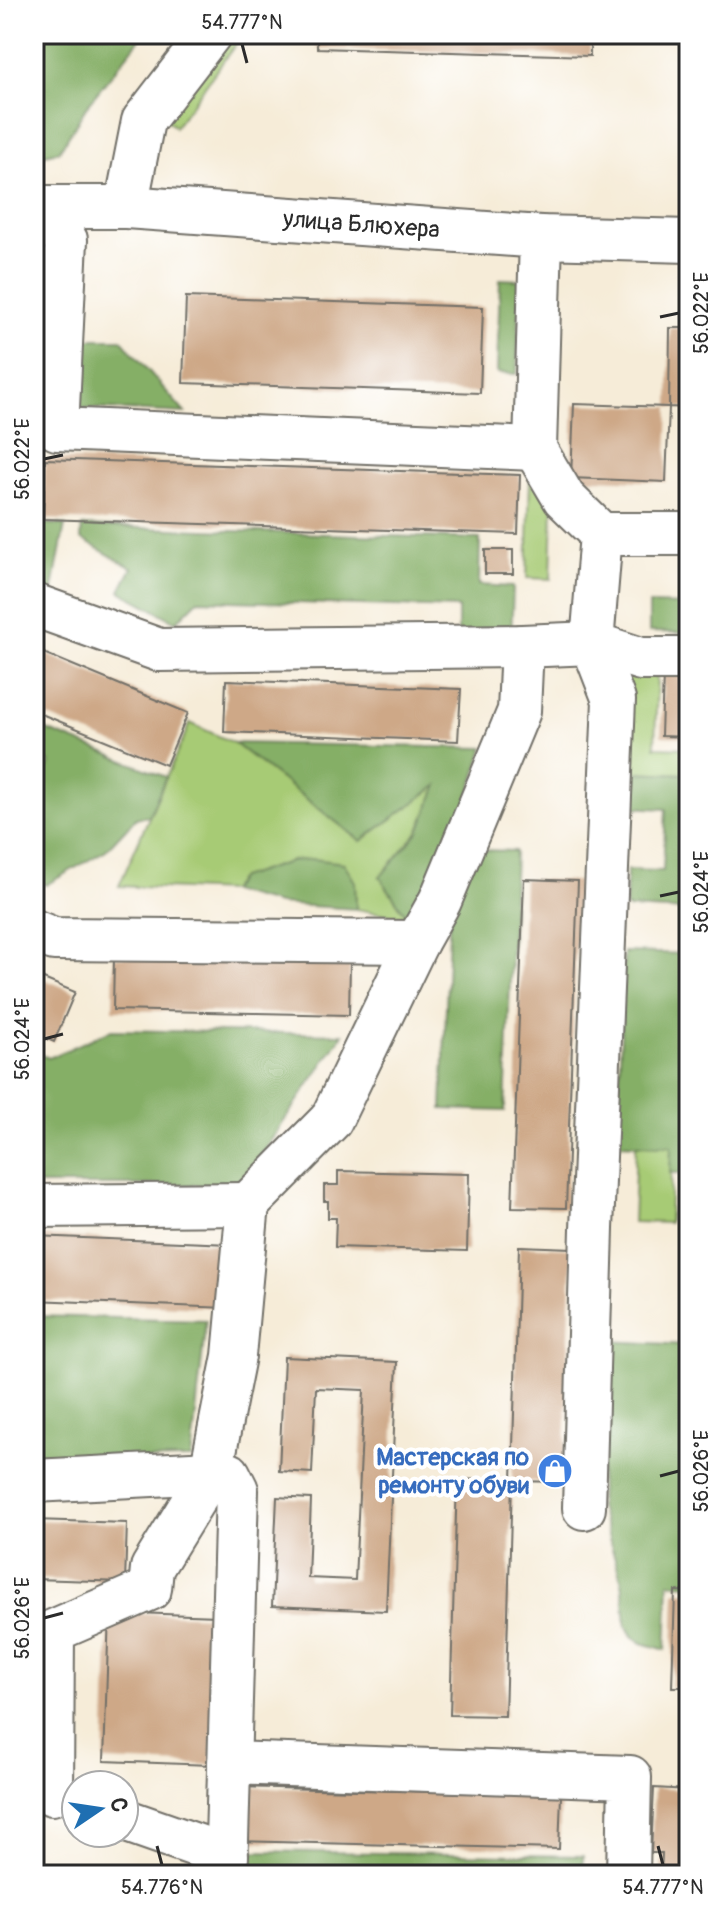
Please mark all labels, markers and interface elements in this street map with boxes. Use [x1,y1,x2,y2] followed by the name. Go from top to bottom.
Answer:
[202,10,282,35] text: 54.777°N
[281,204,441,245] street label: улица Блюхера
[689,272,714,354] text: 56.022°E
[10,418,35,500] text: 56.022°E
[689,851,714,933] text: 56.024°E
[10,998,35,1080] text: 56.024°E
[689,1430,714,1512] text: 56.026°E
[376,1443,529,1500] place label: Мастерская по ремонту обуви
[536,1452,574,1490] shop icon: Мастерская по ремонту обуви
[10,1577,35,1659] text: 56.026°E
[60,1769,140,1849] north arrow
[103,1795,134,1815] text: С
[121,1875,203,1900] text: 54.776°N
[623,1875,703,1900] text: 54.777°N

